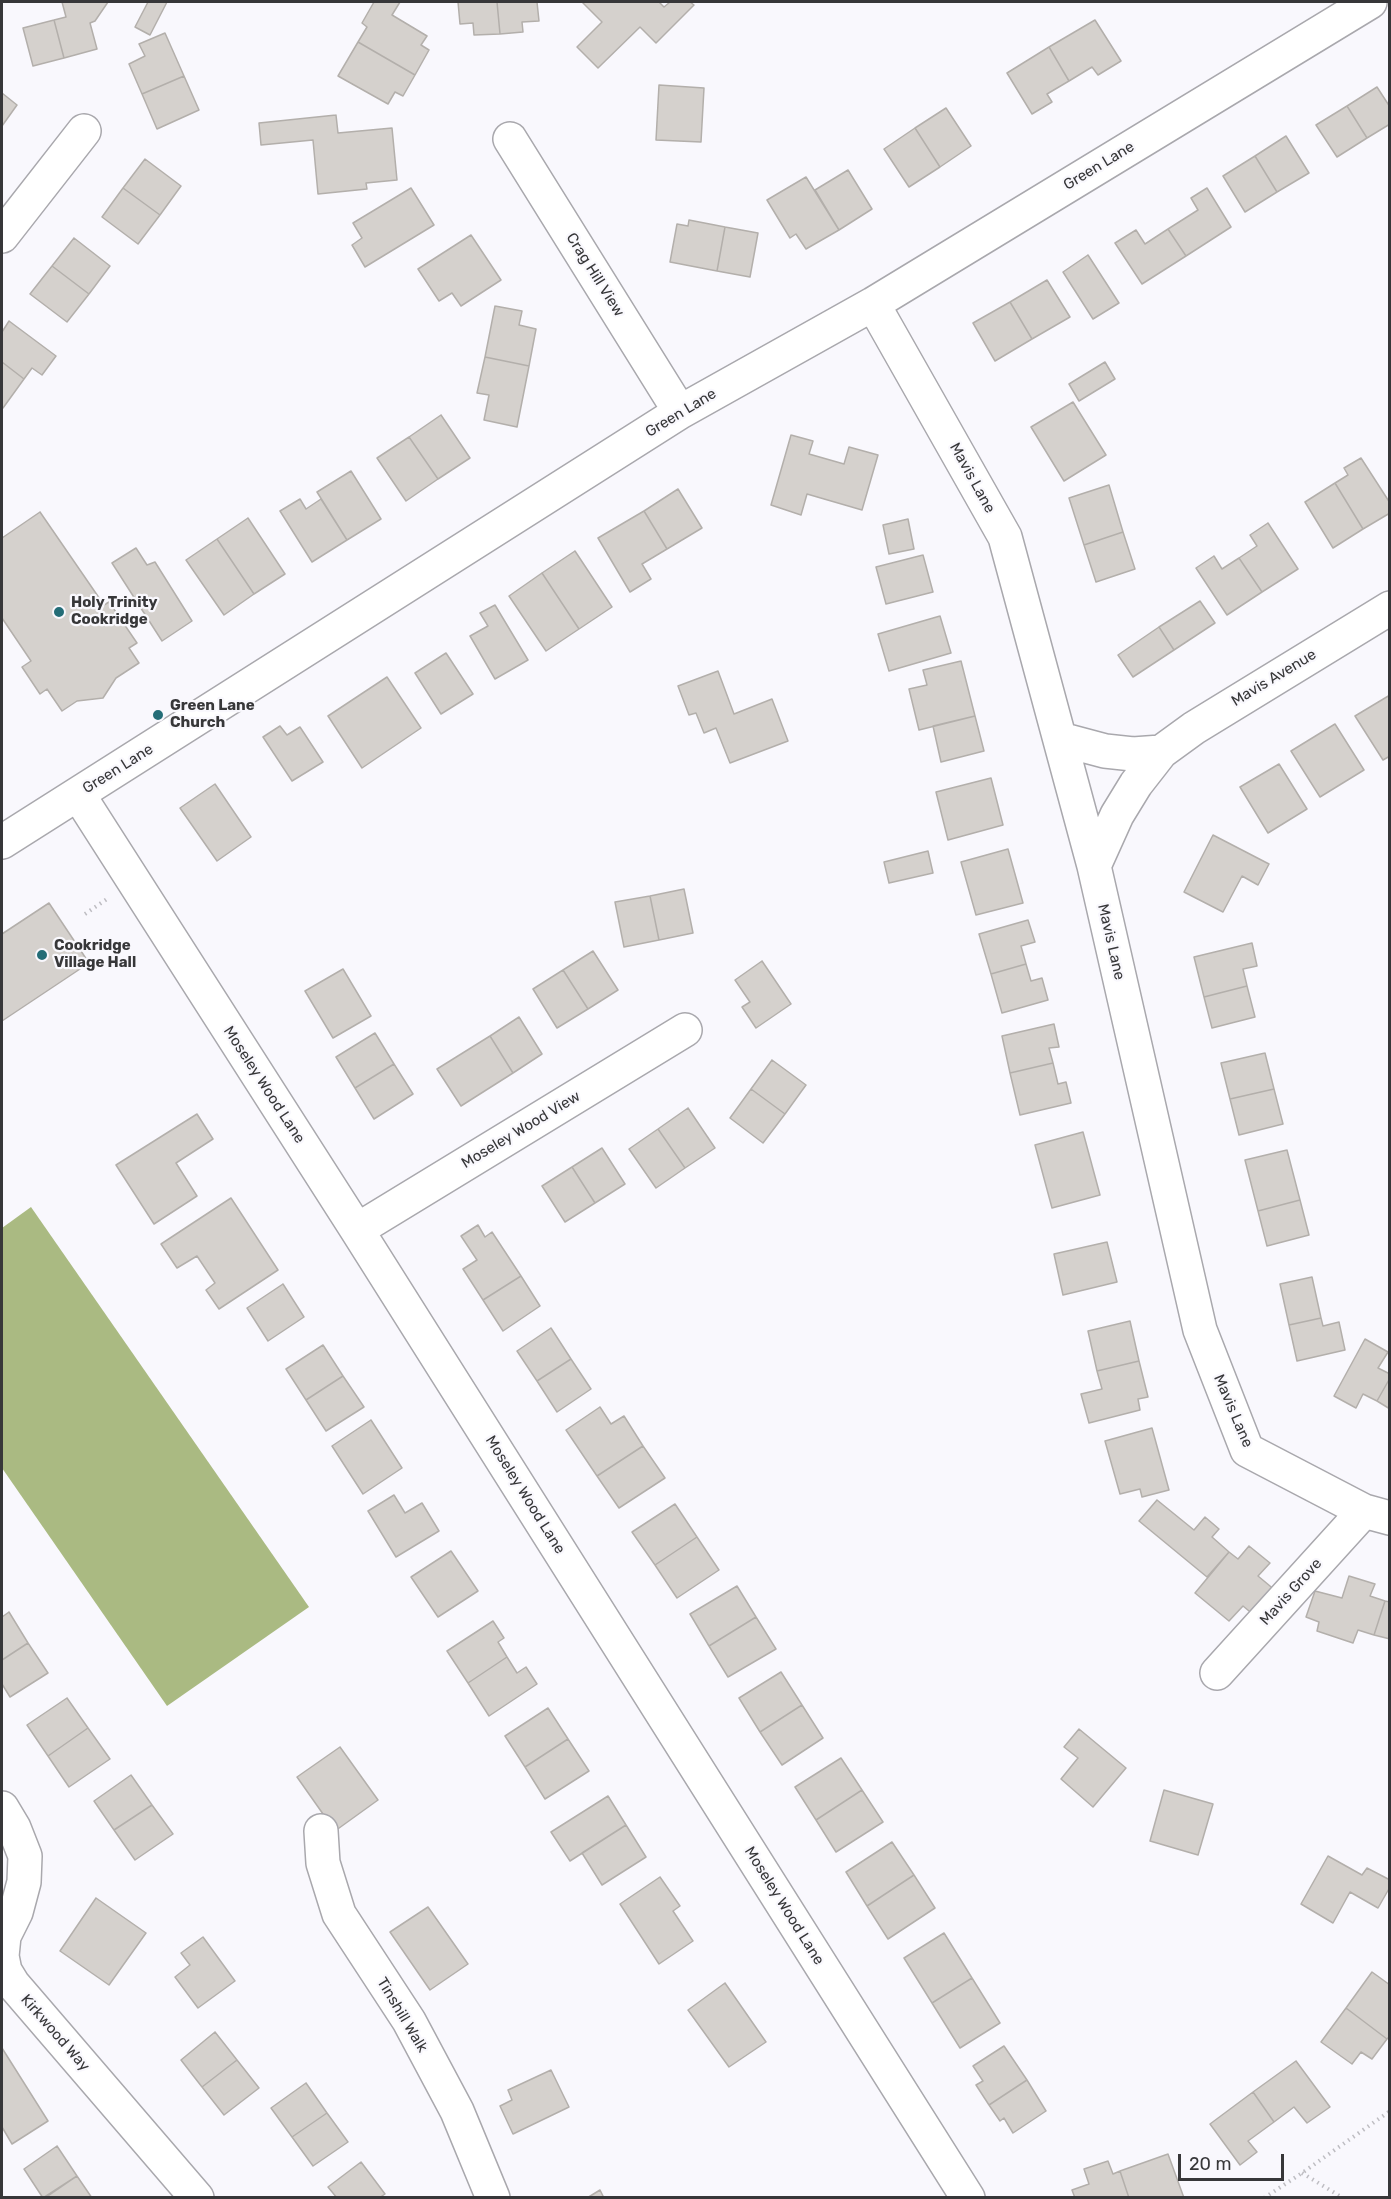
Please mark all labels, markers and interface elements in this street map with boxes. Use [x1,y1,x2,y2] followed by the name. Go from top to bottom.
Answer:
[1060,138,1138,194] street label: Green Lane
[562,230,628,320] street label: Crag Hill View
[642,385,720,441] street label: Green Lane
[945,440,999,516] street label: Mavis Lane
[71,594,157,629] place label: Holy Trinity Cookridge
[52,605,66,619] marker: Holy Trinity Cookridge
[1228,646,1320,710] street label: Mavis Avenue
[170,697,255,732] place label: Green Lane Church
[151,708,165,722] marker: Green Lane Church
[80,740,156,798] street label: Green Lane
[1094,902,1128,982] street label: Mavis Lane
[54,937,136,972] place label: Cookridge Village Hall
[35,948,49,962] marker: Cookridge Village Hall
[219,1023,309,1147] street label: Moseley Wood Lane
[458,1087,584,1173] street label: Moseley Wood View
[1210,1372,1256,1450] street label: Mavis Lane
[481,1433,569,1557] street label: Moseley Wood Lane
[1256,1555,1326,1629] street label: Mavis Grove
[740,1844,828,1968] street label: Moseley Wood Lane
[373,1974,431,2056] street label: Tinshill Walk
[17,1991,93,2075] street label: Kirkwood Way
[1181,2142,1288,2180] scale bar
[1189,2153,1231,2175] text: 20 m

